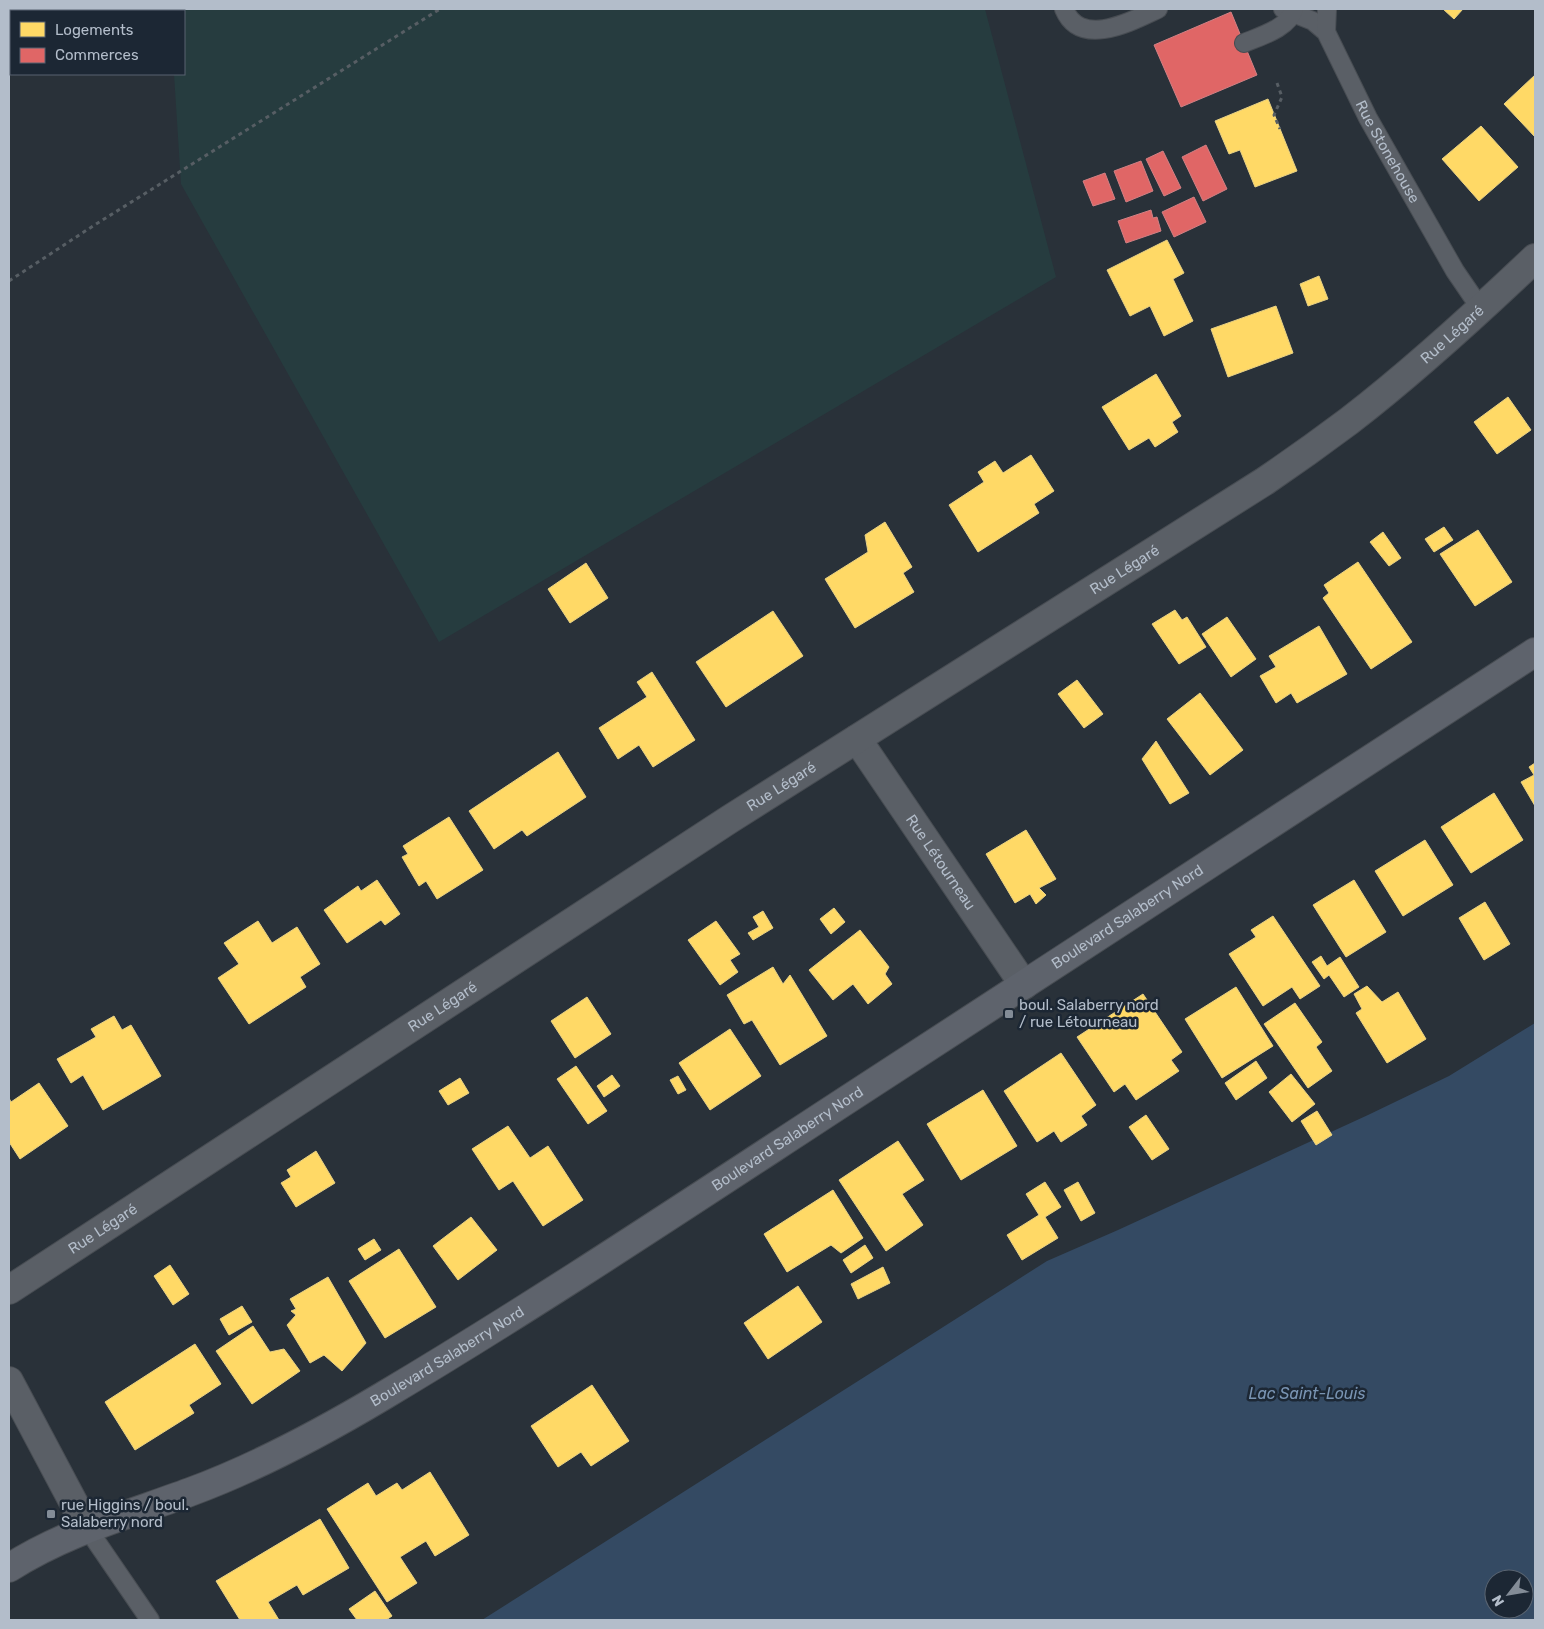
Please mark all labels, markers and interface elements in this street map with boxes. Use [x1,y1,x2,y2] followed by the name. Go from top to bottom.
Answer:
[10,10,185,75] legend
[55,21,134,39] text: Logements
[55,46,139,64] text: Commerces
[1352,97,1424,206] street label: Rue Stonehouse
[1417,301,1488,367] street label: Rue Légaré
[1086,541,1163,598] street label: Rue Légaré
[743,758,820,815] street label: Rue Légaré
[902,811,979,914] street label: Rue Létourneau
[1048,861,1207,973] street label: Boulevard Salaberry Nord
[405,978,481,1036] street label: Rue Légaré
[1019,996,1159,1031] place label: boul. Salaberry nord / rue Létourneau
[1003,1008,1015,1020] marker: boul. Salaberry nord / rue Létourneau
[708,1083,867,1195] street label: Boulevard Salaberry Nord
[65,1200,141,1258] street label: Rue Légaré
[367,1302,528,1411] street label: Boulevard Salaberry Nord
[1249,1384,1365,1403] water label: Lac Saint-Louis
[61,1496,189,1531] place label: rue Higgins / boul. Salaberry nord
[45,1508,57,1520] marker: rue Higgins / boul. Salaberry nord
[1484,1569,1534,1619] north arrow
[1488,1592,1508,1609] text: N

